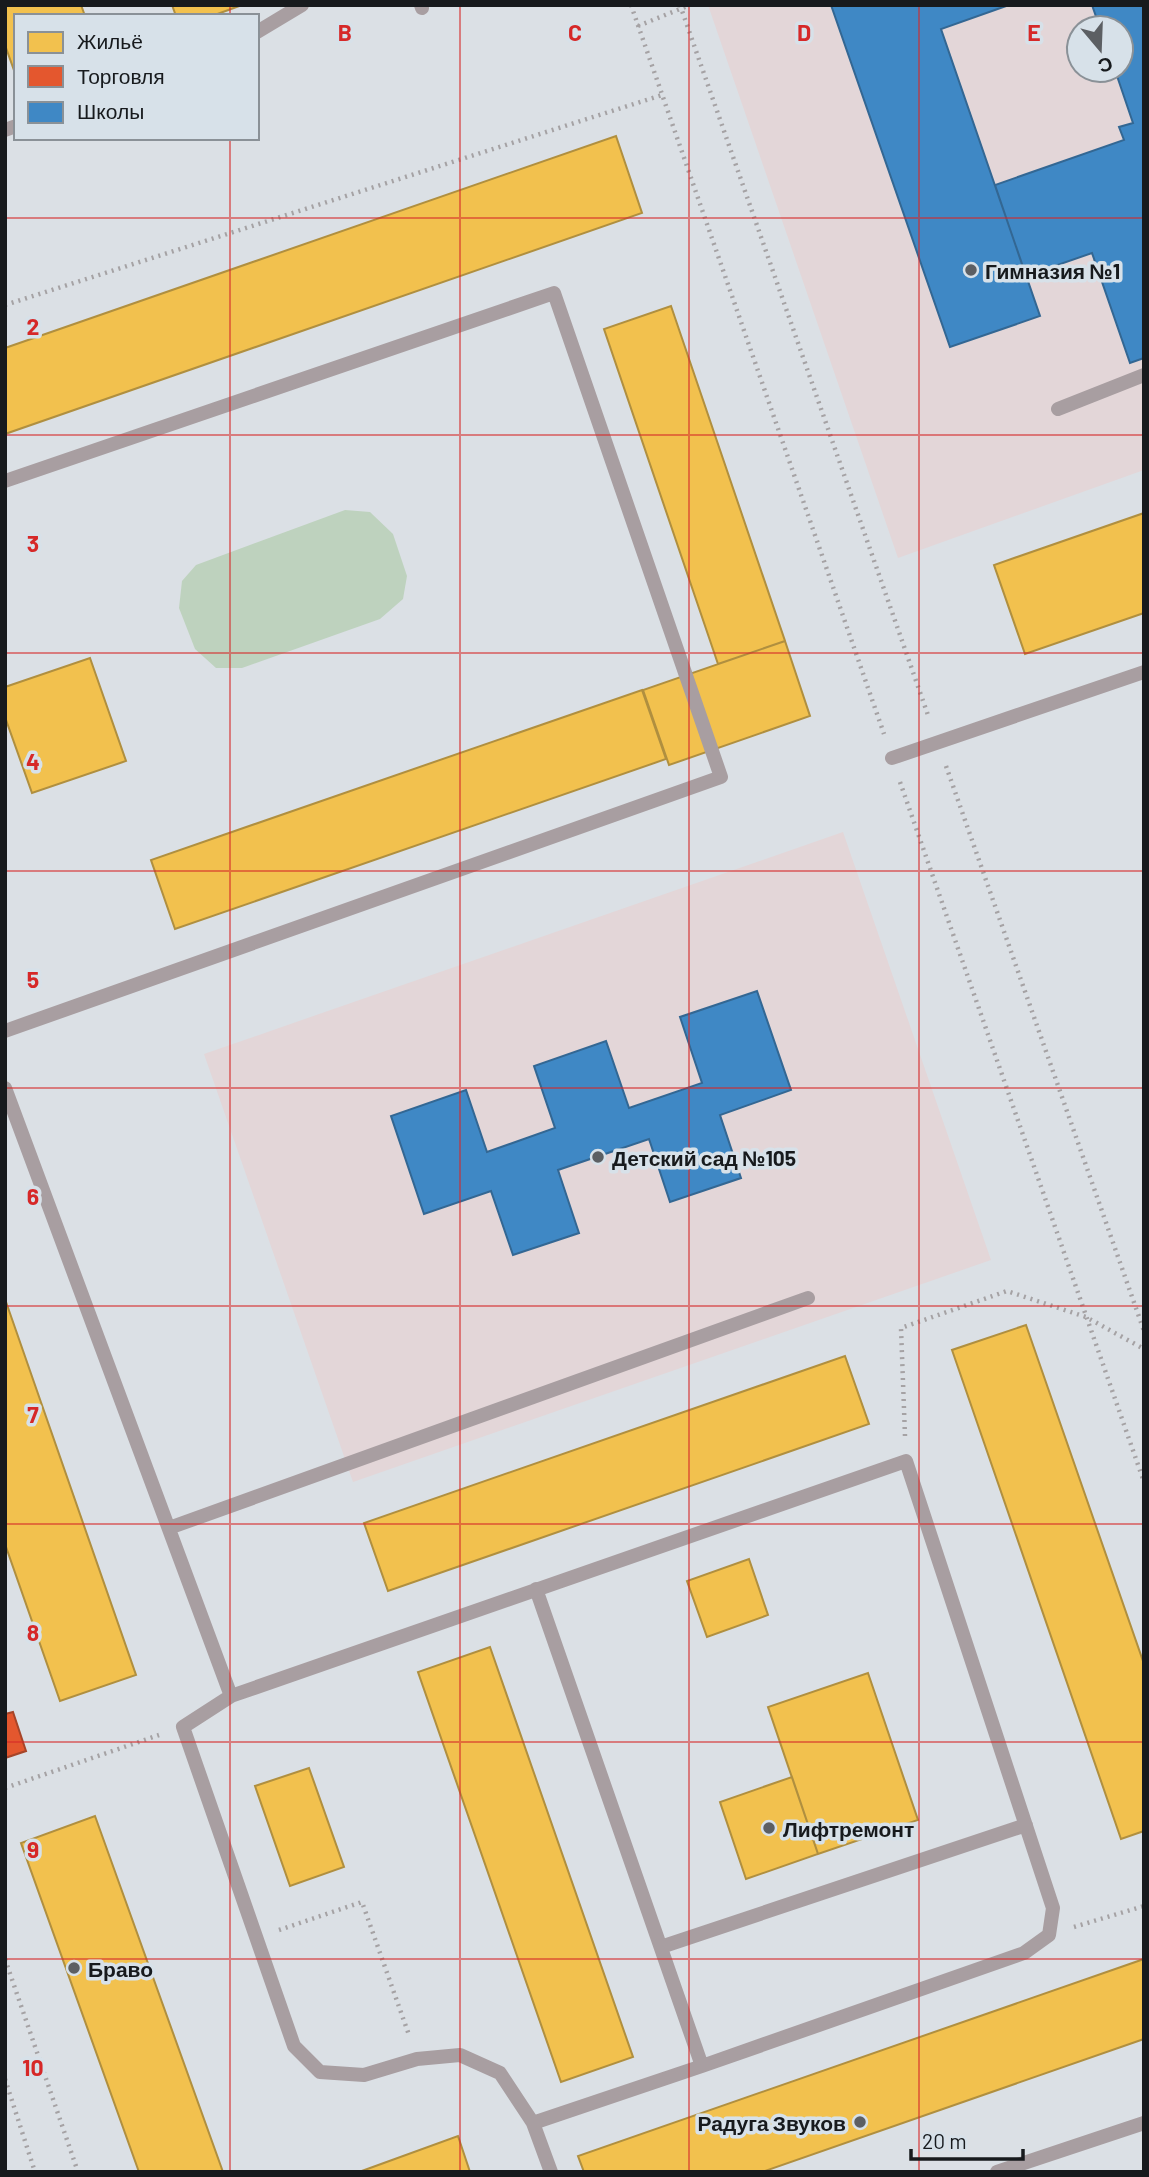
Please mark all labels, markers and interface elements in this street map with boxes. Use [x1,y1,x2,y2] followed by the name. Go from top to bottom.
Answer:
[14,14,259,140] legend
[1065,14,1135,84] north arrow
[338,18,352,46] text: B
[568,18,582,46] text: C
[797,18,811,46] text: D
[1027,18,1041,46] text: E
[77,28,143,53] text: Жильё
[1095,52,1116,79] text: С
[77,63,165,88] text: Торговля
[77,98,144,123] text: Школы
[985,258,1120,283] place label: Гимназия №1
[963,262,979,278] marker: Гимназия №1
[27,312,39,340] text: 2
[27,529,39,557] text: 3
[26,747,40,775] text: 4
[27,965,39,993] text: 5
[612,1145,796,1170] place label: Детский сад №105
[590,1149,606,1165] marker: Детский сад №105
[27,1182,39,1210] text: 6
[27,1400,39,1428] text: 7
[27,1618,39,1646] text: 8
[783,1816,914,1841] place label: Лифтремонт
[761,1820,777,1836] marker: Лифтремонт
[27,1835,39,1863] text: 9
[88,1956,153,1981] place label: Браво
[66,1960,82,1976] marker: Браво
[22,2053,44,2081] text: 10
[698,2110,846,2135] place label: Радуга Звуков
[852,2114,868,2130] marker: Радуга Звуков
[911,2118,1023,2162] scale bar
[922,2128,967,2153] text: 20 m

